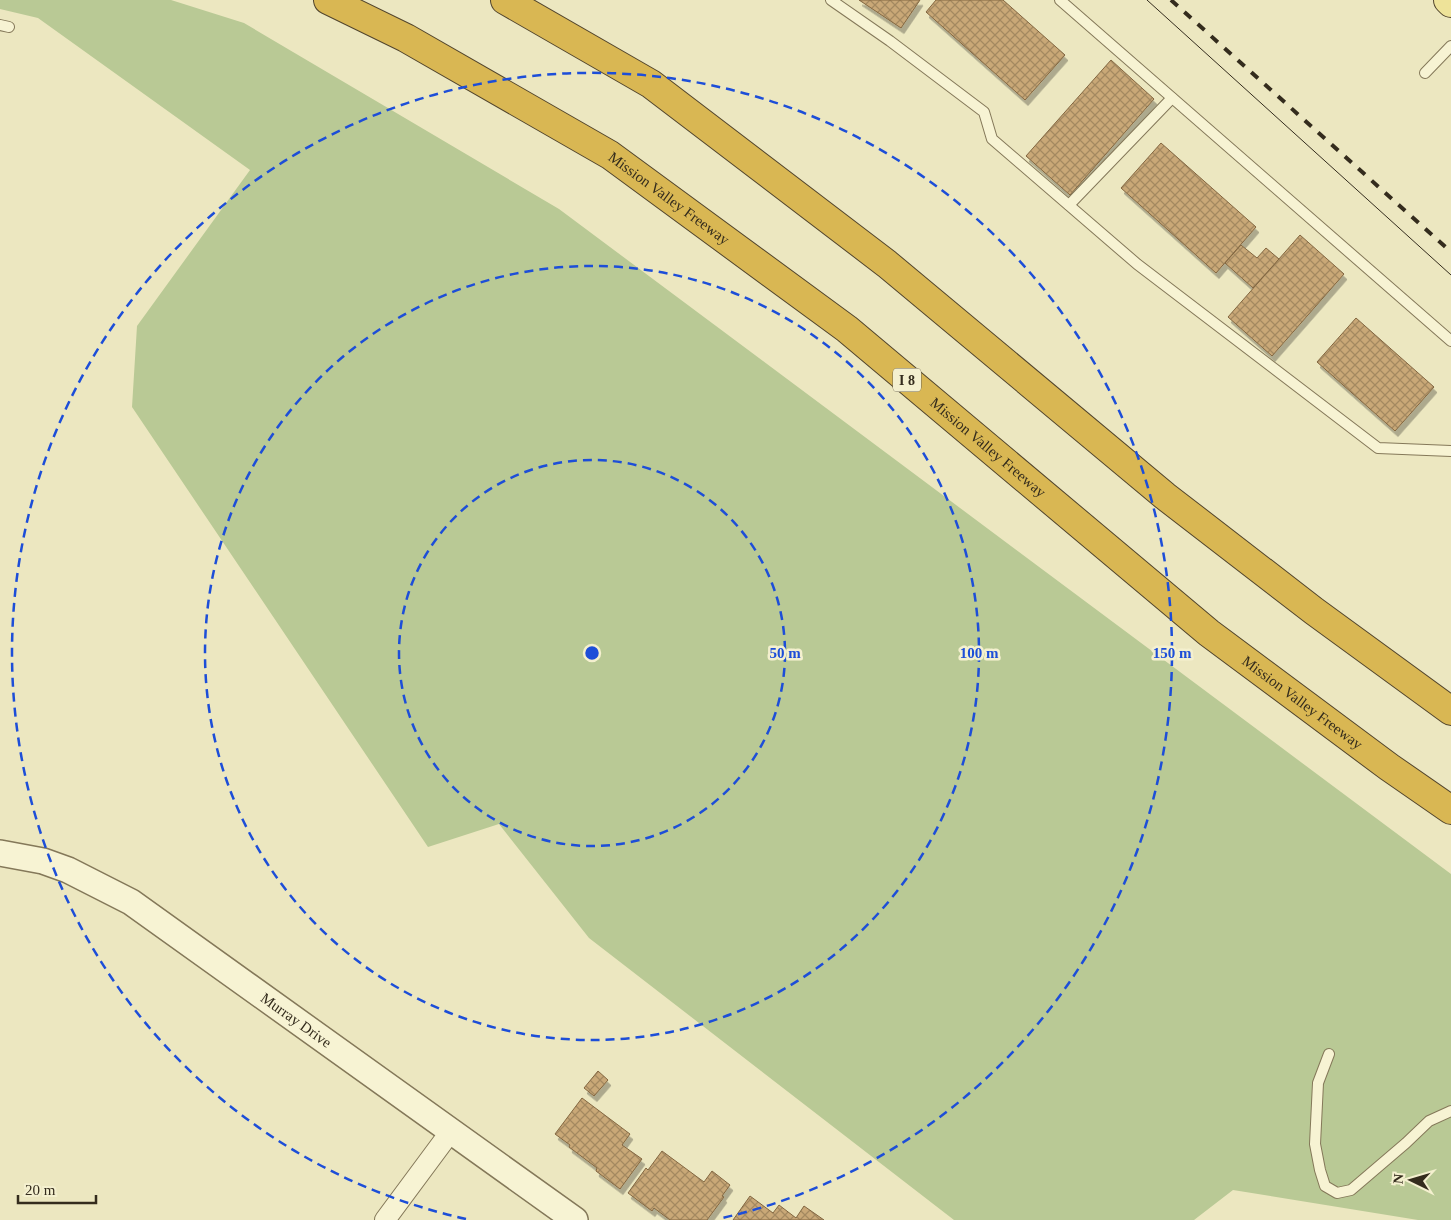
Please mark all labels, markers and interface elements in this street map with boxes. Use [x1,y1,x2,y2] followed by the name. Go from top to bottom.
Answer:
[605,149,733,248] street label: Mission Valley Freeway
[893,368,921,392] road number: I 8
[927,394,1049,501] street label: Mission Valley Freeway
[583,644,601,662] centre of rings
[769,645,801,661] text: 50 m
[960,645,999,661] text: 100 m
[1153,645,1192,661] text: 150 m
[1239,653,1366,753] street label: Mission Valley Freeway
[258,990,335,1051] street label: Murray Drive
[1386,1155,1436,1205] north arrow
[18,1172,95,1204] scale bar
[1391,1173,1406,1185] text: N
[25,1182,56,1198] text: 20 m

